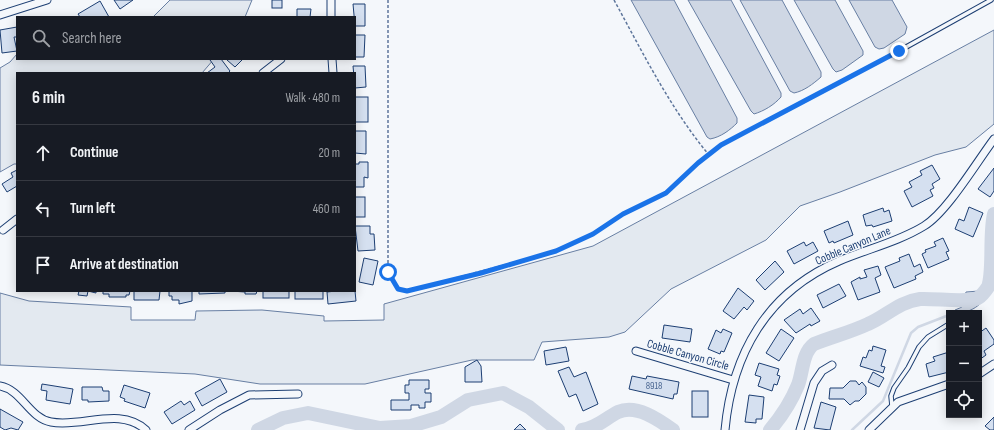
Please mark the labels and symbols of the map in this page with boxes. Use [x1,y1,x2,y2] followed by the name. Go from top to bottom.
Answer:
[890,42,908,60] route end
[813,223,893,269] street label: Cobble Canyon Lane
[379,263,397,281] route start
[645,336,731,374] street label: Cobble Canyon Circle
[646,380,662,392] house number: 8918

